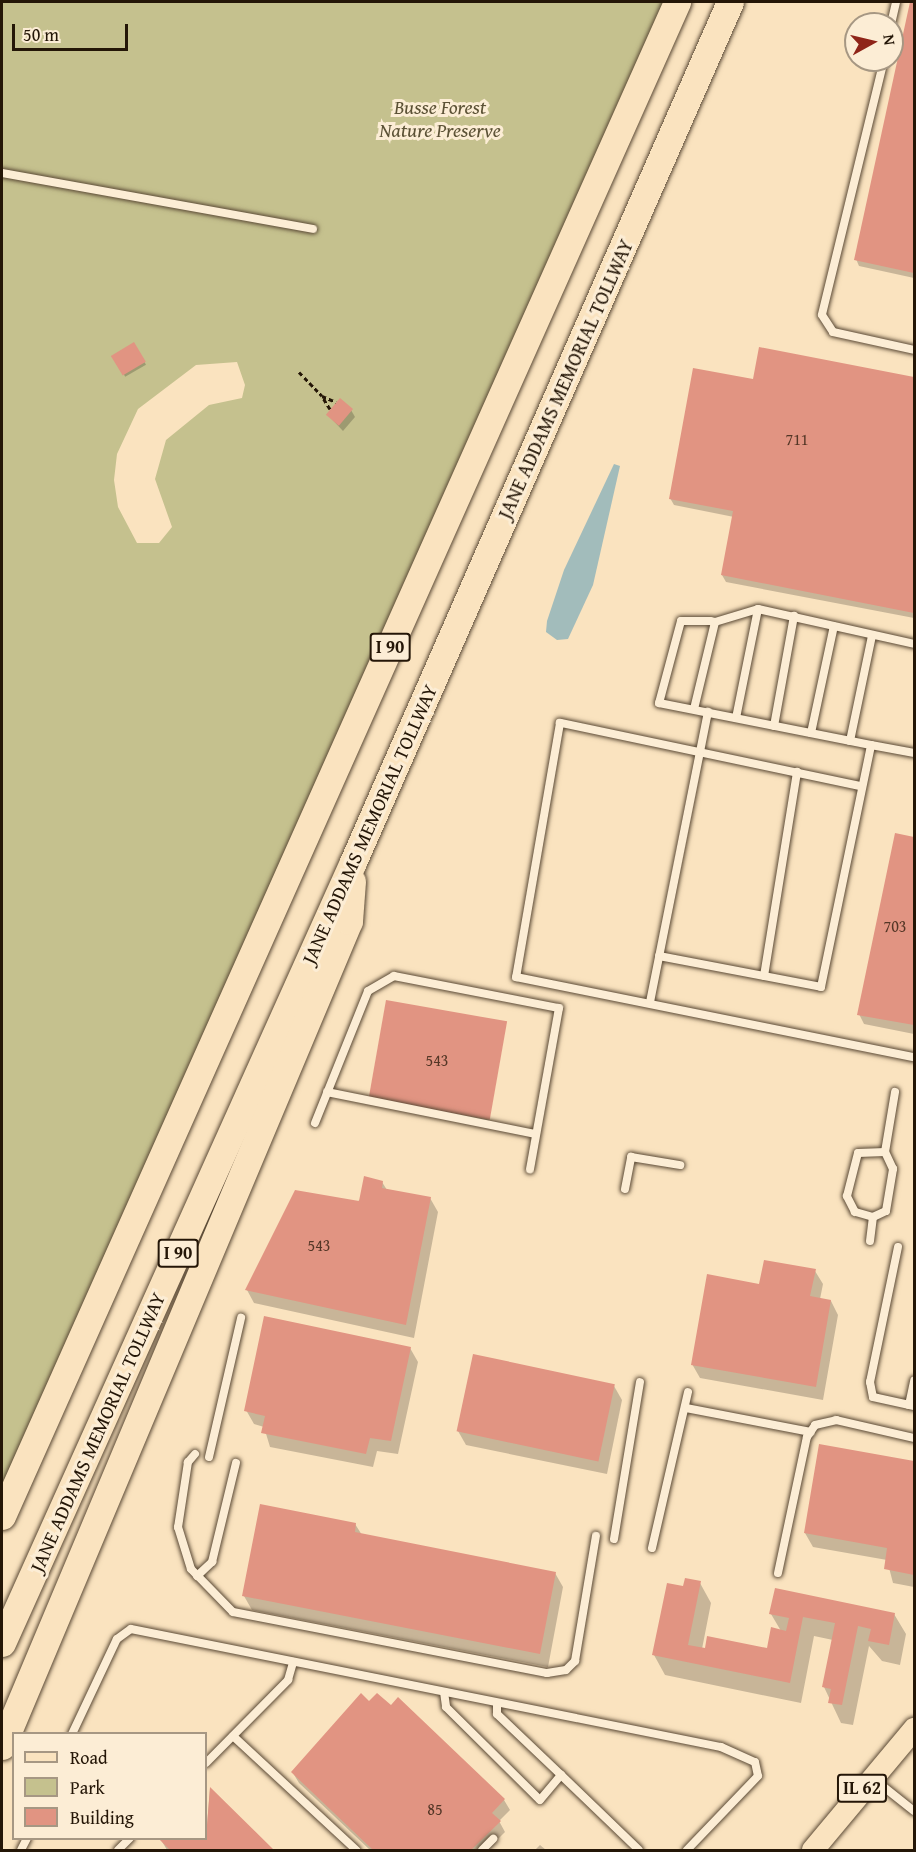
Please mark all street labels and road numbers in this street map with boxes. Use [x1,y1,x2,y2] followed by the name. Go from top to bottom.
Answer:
[492,235,638,523] street label: JANE ADDAMS MEMORIAL TOLLWAY
[369,632,411,662] road number: I 90
[296,680,442,968] street label: JANE ADDAMS MEMORIAL TOLLWAY
[157,1238,199,1268] road number: I 90
[24,1288,170,1576] street label: JANE ADDAMS MEMORIAL TOLLWAY
[836,1773,888,1803] road number: IL 62

